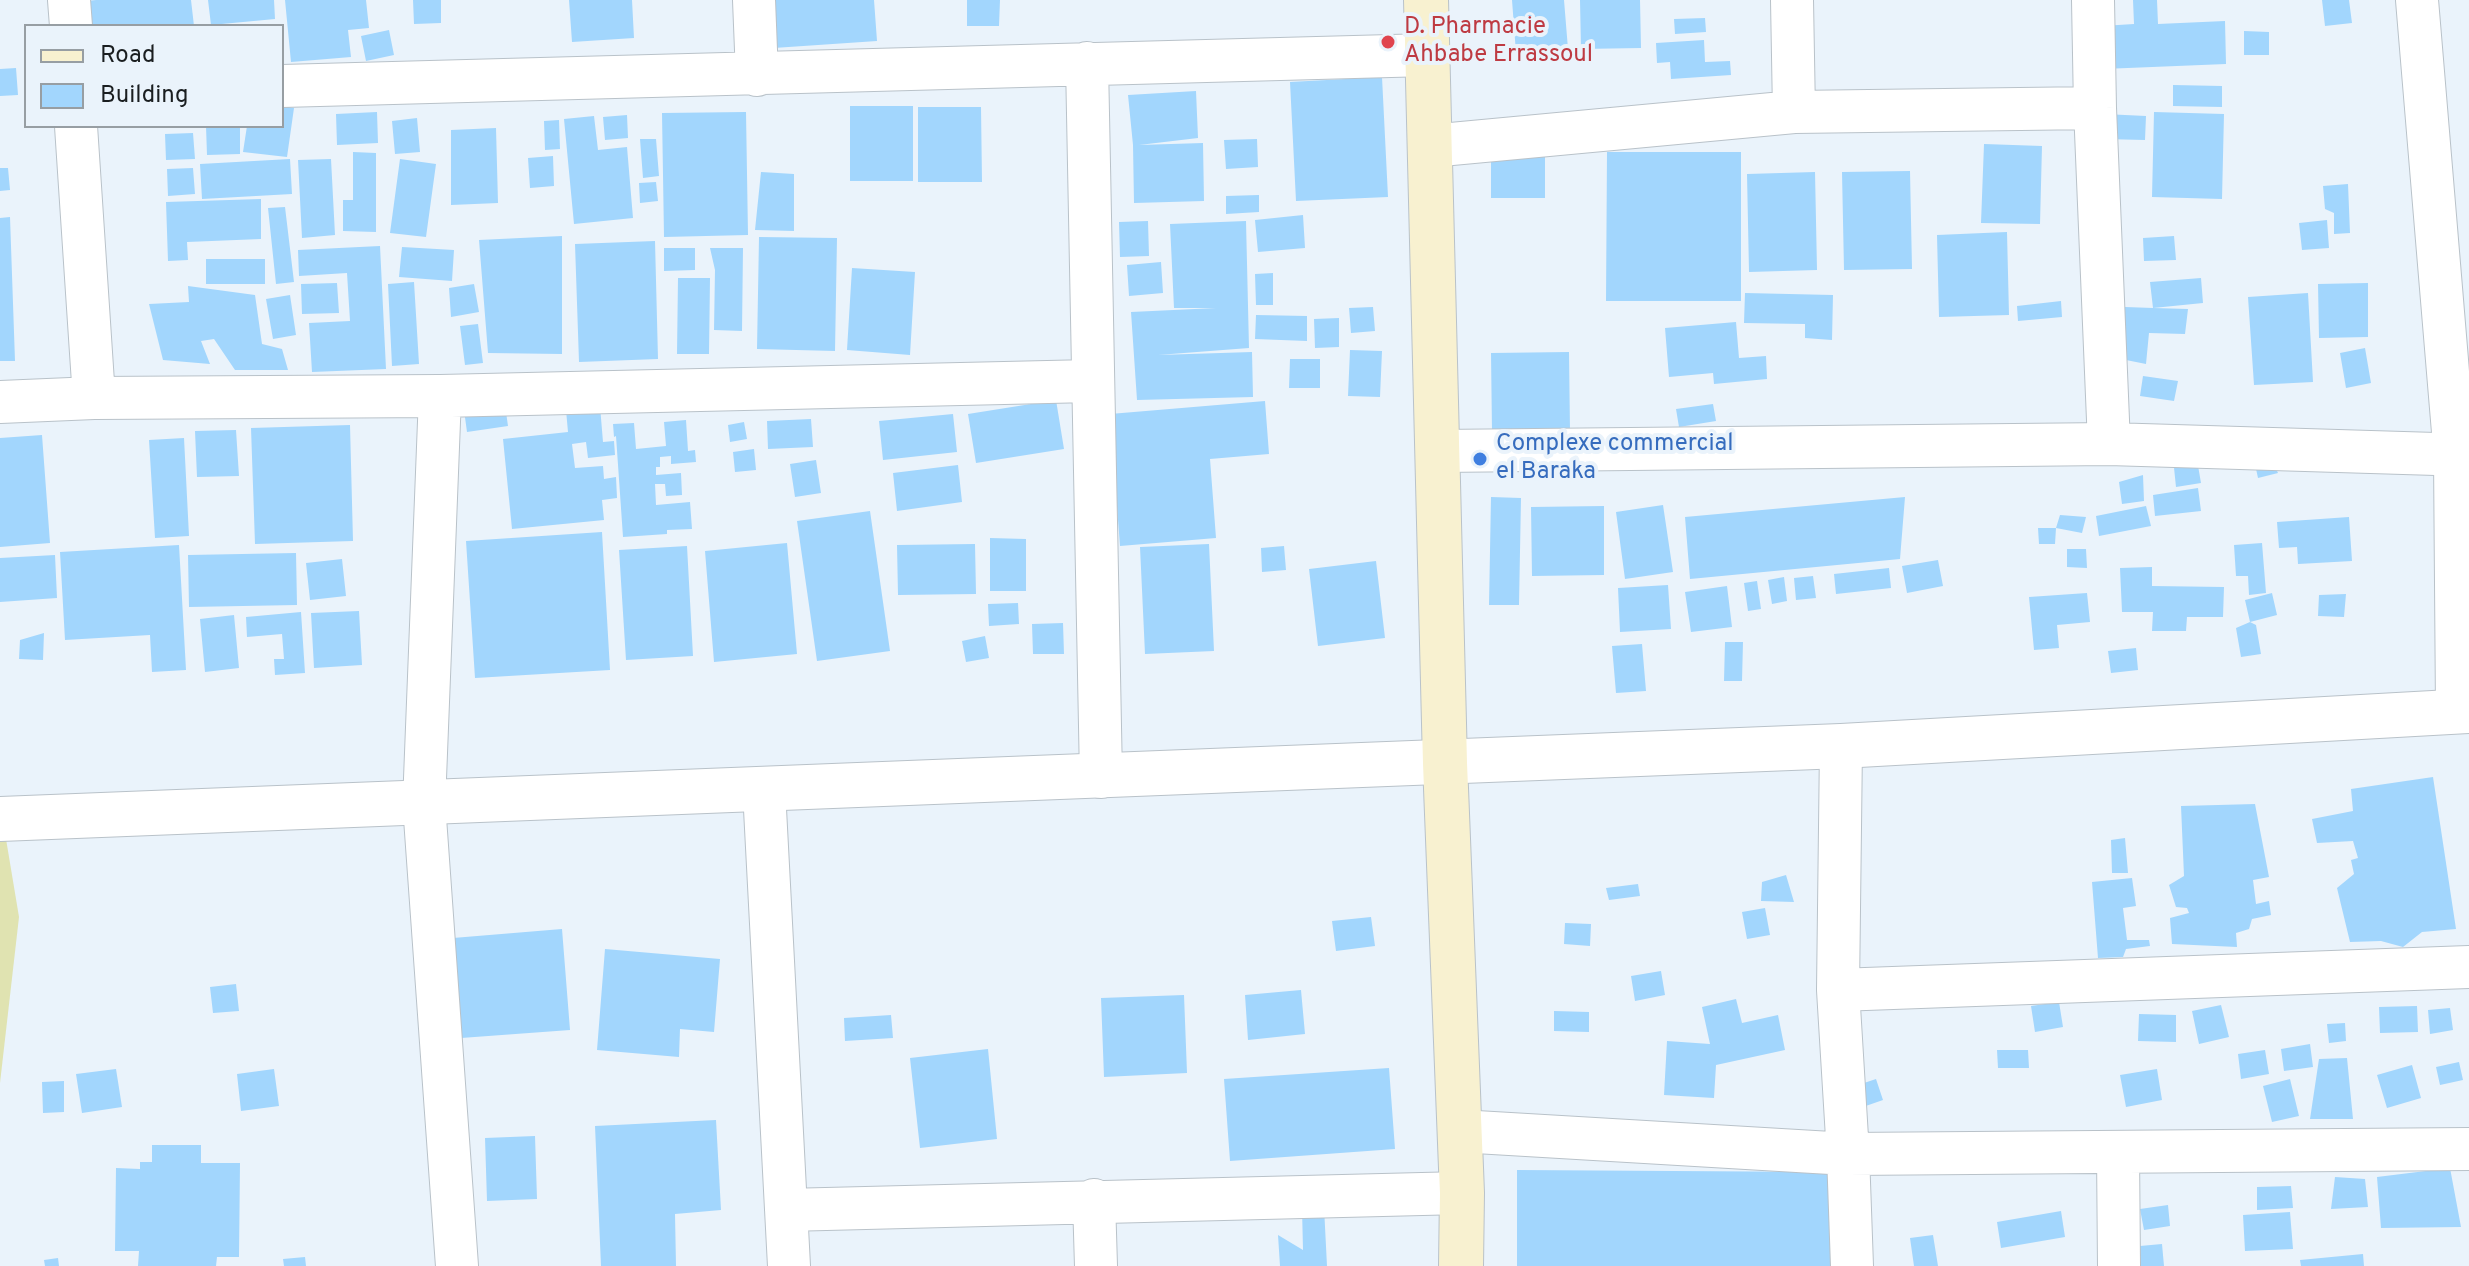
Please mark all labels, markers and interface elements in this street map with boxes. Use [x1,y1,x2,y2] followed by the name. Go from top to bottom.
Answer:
[1404,14,1593,70] place label: D. Pharmacie Ahbabe Errassoul
[24,24,284,128] legend
[1379,33,1397,51] marker: D. Pharmacie Ahbabe Errassoul
[100,41,156,71] text: Road
[100,81,189,111] text: Building
[1496,431,1734,487] place label: Complexe commercial el Baraka
[1471,450,1489,468] marker: Complexe commercial el Baraka

